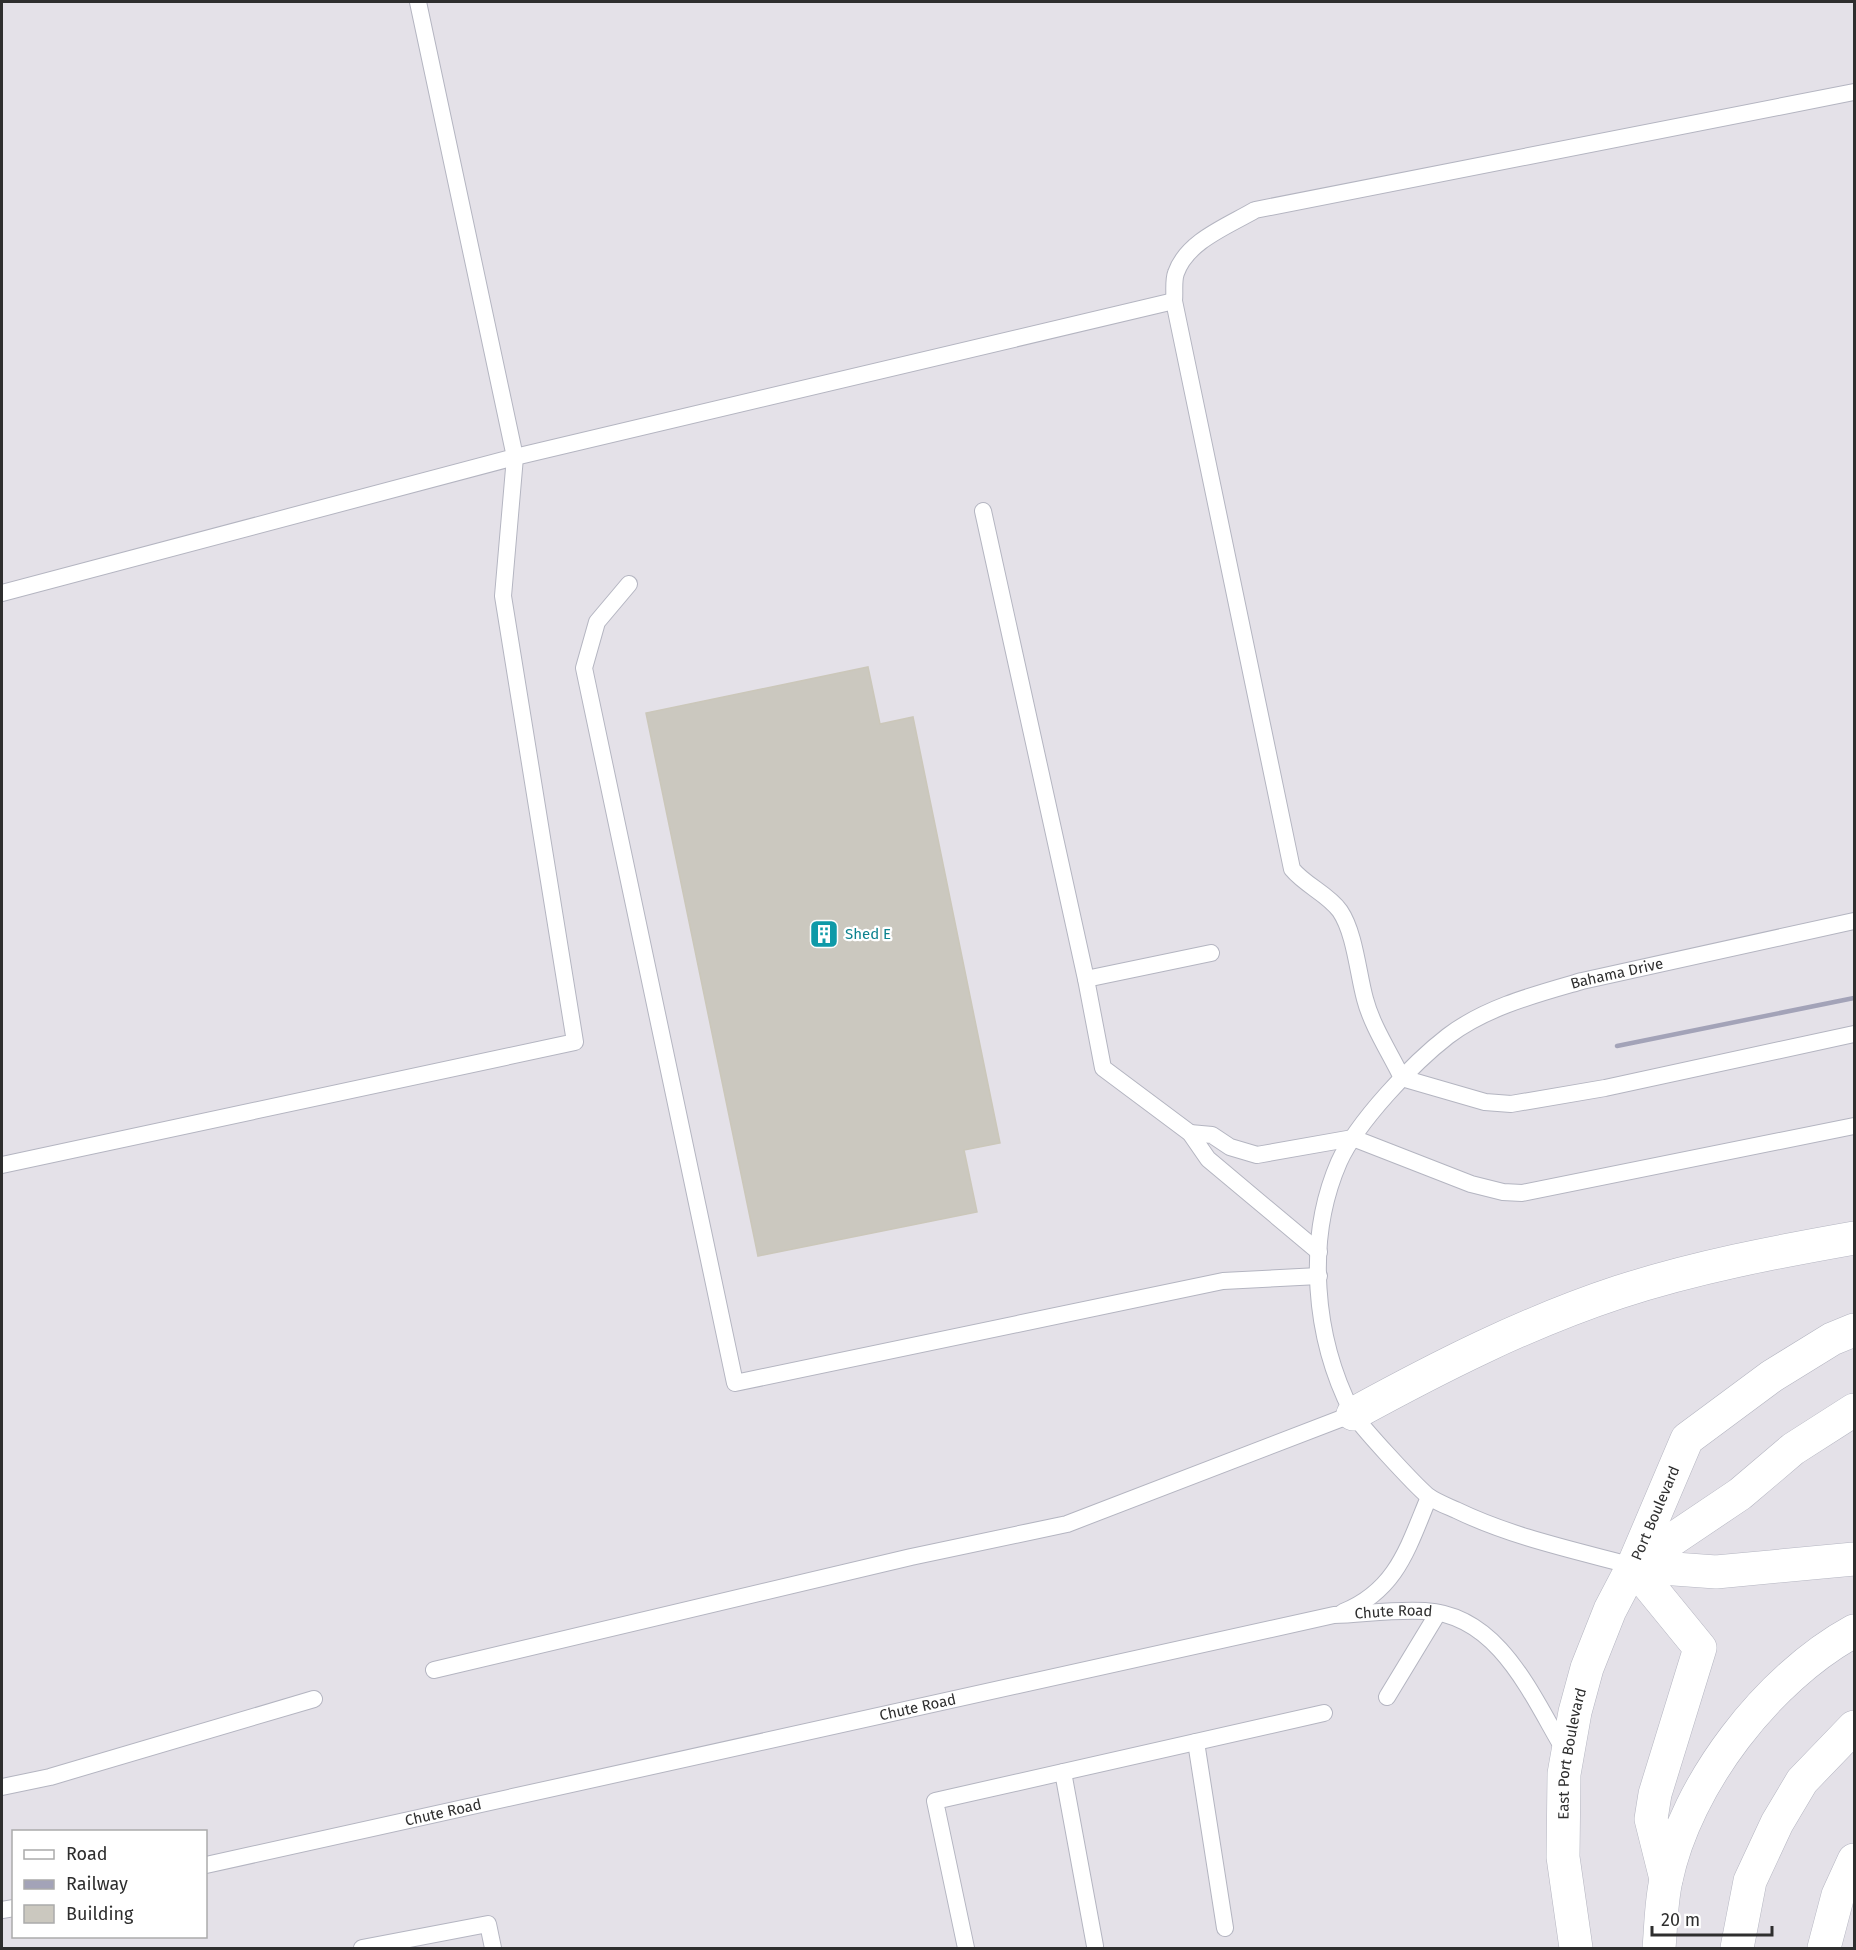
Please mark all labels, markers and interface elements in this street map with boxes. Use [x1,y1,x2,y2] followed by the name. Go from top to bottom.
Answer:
[808,918,840,950] building icon: Shed E
[845,925,891,943] place label: Shed E
[1568,954,1665,993] street label: Bahama Drive
[1627,1463,1684,1563] street label: Port Boulevard
[1354,1602,1433,1623] street label: Chute Road
[1554,1686,1590,1820] street label: East Port Boulevard
[878,1690,958,1724] street label: Chute Road
[403,1795,483,1830] street label: Chute Road
[12,1830,207,1938] legend
[66,1843,108,1865] text: Road
[66,1873,128,1895] text: Railway
[1652,1899,1772,1937] scale bar
[66,1903,134,1925] text: Building
[1661,1909,1700,1931] text: 20 m

